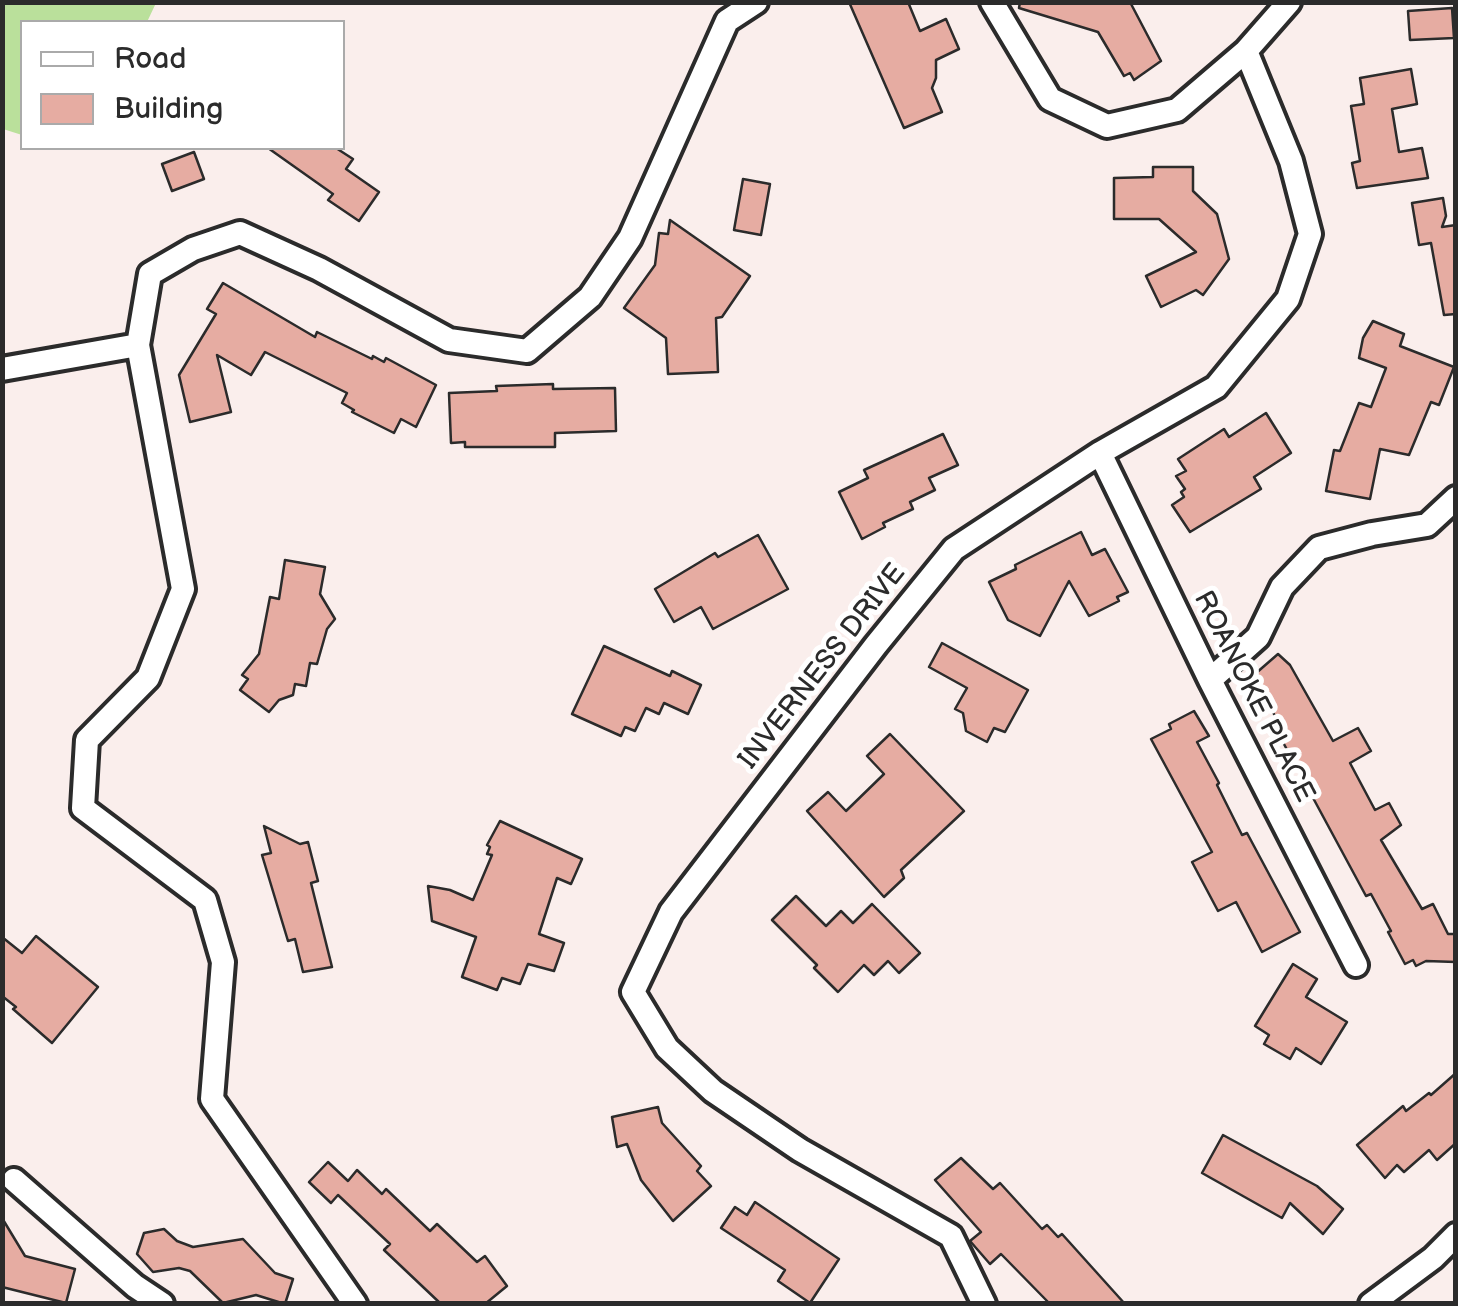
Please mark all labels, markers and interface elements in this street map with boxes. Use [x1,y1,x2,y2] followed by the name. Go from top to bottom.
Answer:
[20,20,345,150] legend
[114,41,187,77] text: Road
[114,91,223,127] text: Building
[732,558,914,776] street label: INVERNESS DRIVE
[1185,586,1321,808] street label: ROANOKE PLACE

